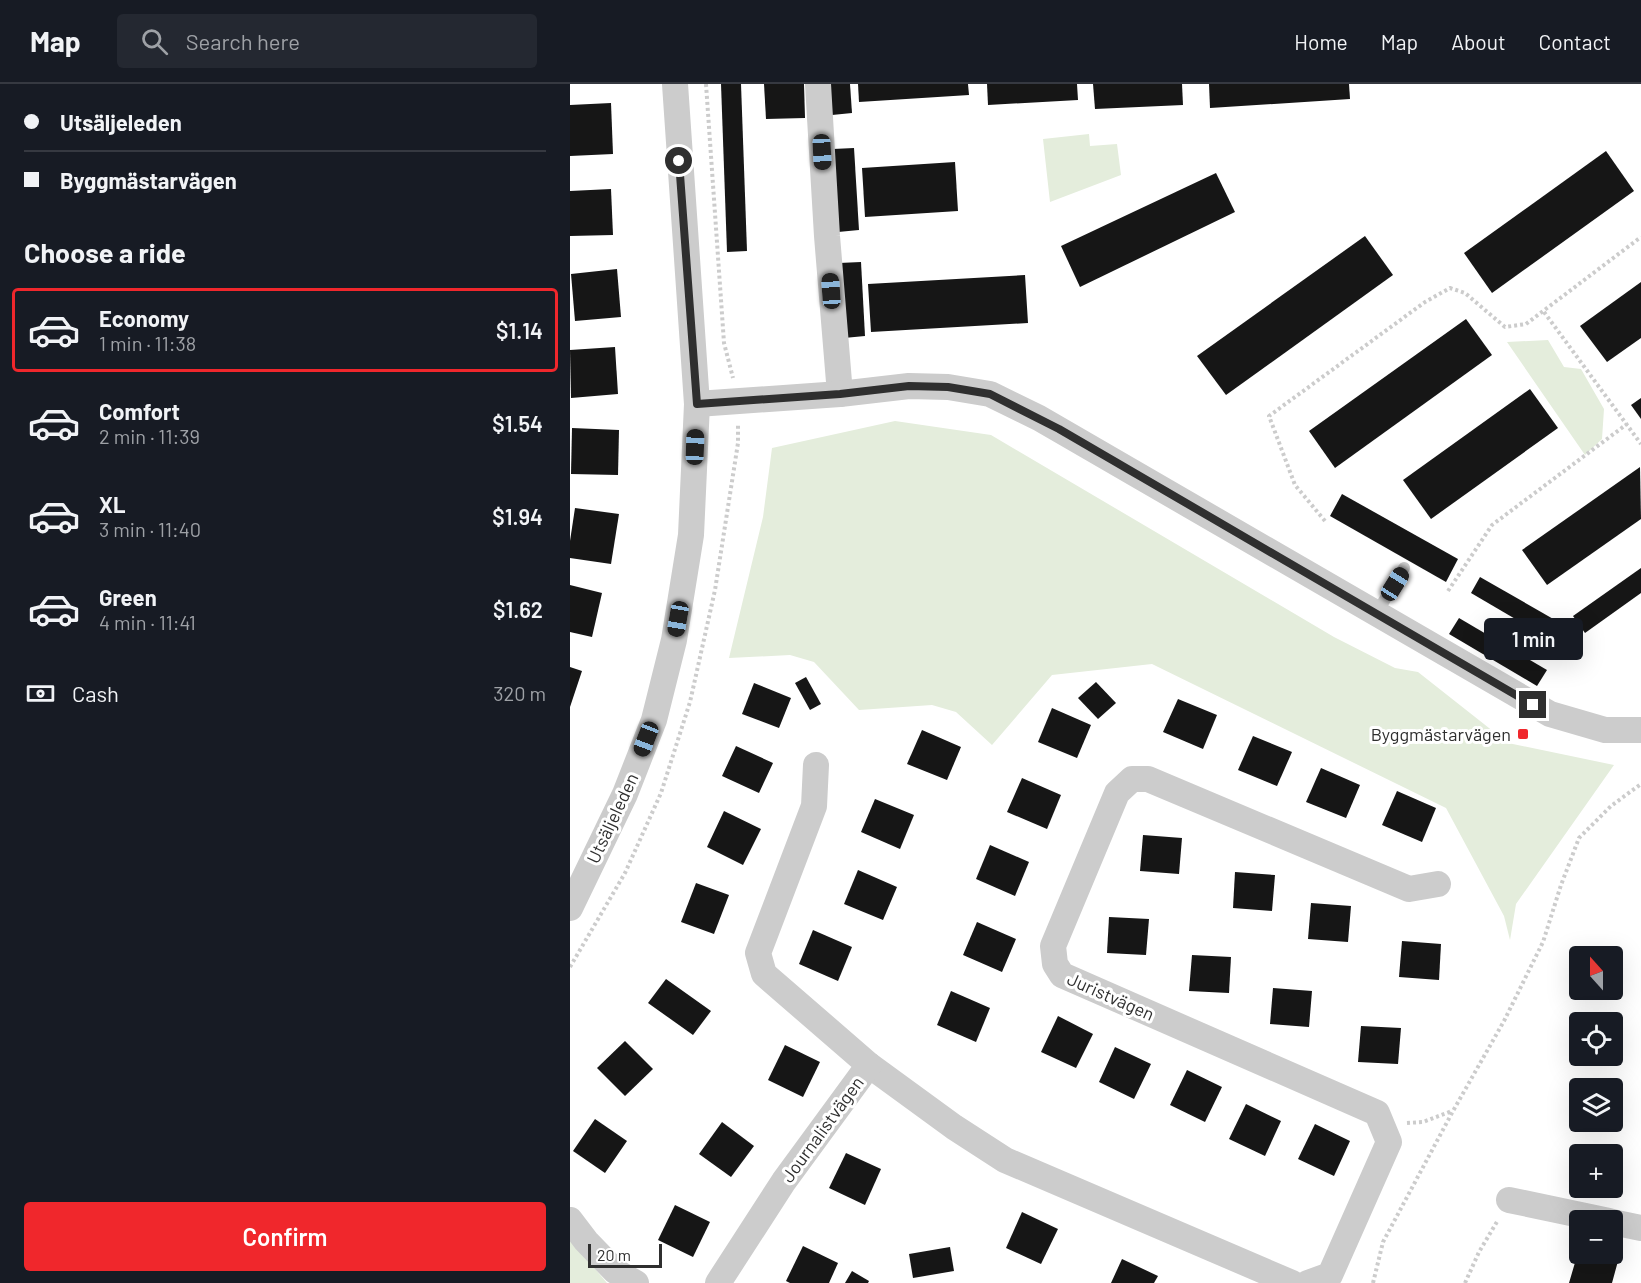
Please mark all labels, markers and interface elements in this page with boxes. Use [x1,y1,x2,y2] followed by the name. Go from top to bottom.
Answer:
[117,14,537,68] search box
[30,24,81,58] text: Map
[138,25,171,58] icon: search
[186,28,300,54] text: Search here
[1294,29,1348,54] text: Home
[1381,29,1418,54] text: Map
[1451,29,1506,54] text: About
[1539,29,1611,54] text: Contact
[60,109,182,135] text: Utsäljeleden
[812,134,832,170] car
[665,147,692,174] route start
[60,167,237,193] text: Byggmästarvägen
[24,236,186,268] text: Choose a ride
[821,272,841,310] car
[27,303,81,357] icon: car
[99,305,189,331] text: Economy
[496,317,543,343] text: $1.14
[99,331,196,355] text: 1 min · 11:38
[27,396,81,450] icon: car
[99,398,180,424] text: Comfort
[492,410,543,436] text: $1.54
[99,424,200,448] text: 2 min · 11:39
[685,429,705,465] car
[27,489,81,543] icon: car
[99,491,125,517] text: XL
[492,503,543,529] text: $1.94
[99,517,201,541] text: 3 min · 11:40
[1378,564,1412,604] car
[27,582,81,636] icon: car
[99,584,157,610] text: Green
[493,596,543,622] text: $1.62
[666,600,690,638] car
[99,610,196,634] text: 4 min · 11:41
[1484,618,1582,660] callout: 1 min
[1512,627,1555,651] text: 1 min
[24,677,57,710] icon: cash
[72,680,119,706] text: Cash
[493,681,546,705] text: 320 m
[1519,691,1546,718] route end
[631,719,661,759] car
[1371,723,1511,745] place label: Byggmästarvägen
[1516,727,1530,741] marker: Byggmästarvägen
[582,769,642,867] street label: Utsäljeleden
[1569,946,1623,1000] north arrow
[1569,946,1623,1264] map controls
[1064,967,1158,1025] street label: Juristvägen
[1569,1012,1623,1066] button: locate
[776,1072,868,1186] street label: Journalistvägen
[1569,1078,1623,1132] button: layers
[1569,1144,1623,1198] button: +
[24,1202,546,1271] button: Confirm
[1569,1210,1623,1264] button: −
[588,1241,662,1268] scale bar
[597,1245,631,1264] text: 20 m

